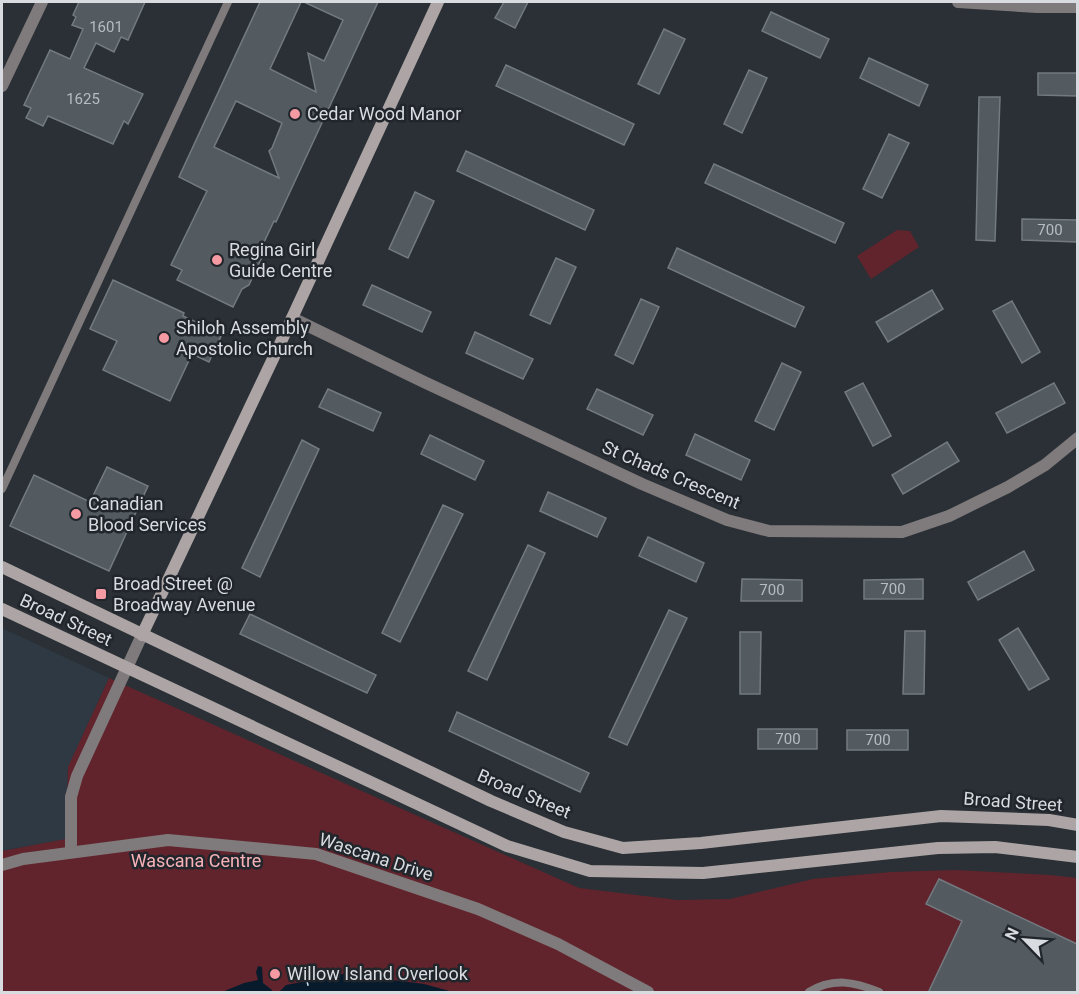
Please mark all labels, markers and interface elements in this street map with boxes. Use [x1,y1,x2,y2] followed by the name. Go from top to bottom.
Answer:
[89,18,123,36] house number: 1601
[66,90,100,108] house number: 1625
[307,103,461,124] place label: Cedar Wood Manor
[288,107,302,121] marker: Cedar Wood Manor
[1037,221,1063,239] house number: 700
[229,239,332,281] place label: Regina Girl Guide Centre
[210,253,224,267] marker: Regina Girl Guide Centre
[176,317,313,359] place label: Shiloh Assembly Apostolic Church
[157,331,171,345] marker: Shiloh Assembly Apostolic Church
[599,436,743,513] street label: St Chads Crescent
[88,493,207,535] place label: Canadian Blood Services
[69,507,83,521] marker: Canadian Blood Services
[113,573,255,615] place label: Broad Street @ Broadway Avenue
[880,580,906,598] house number: 700
[759,581,785,599] house number: 700
[94,587,108,601] marker: Broad Street @ Broadway Avenue
[17,589,116,650] street label: Broad Street
[775,730,801,748] house number: 700
[865,731,891,749] house number: 700
[474,764,574,823] street label: Broad Street
[963,788,1063,815] street label: Broad Street
[317,828,436,885] street label: Wascana Drive
[131,850,261,871] park label: Wascana Centre
[995,910,1055,970] north arrow
[1001,925,1023,943] text: N
[287,963,469,984] place label: Willow Island Overlook
[268,967,282,981] marker: Willow Island Overlook

